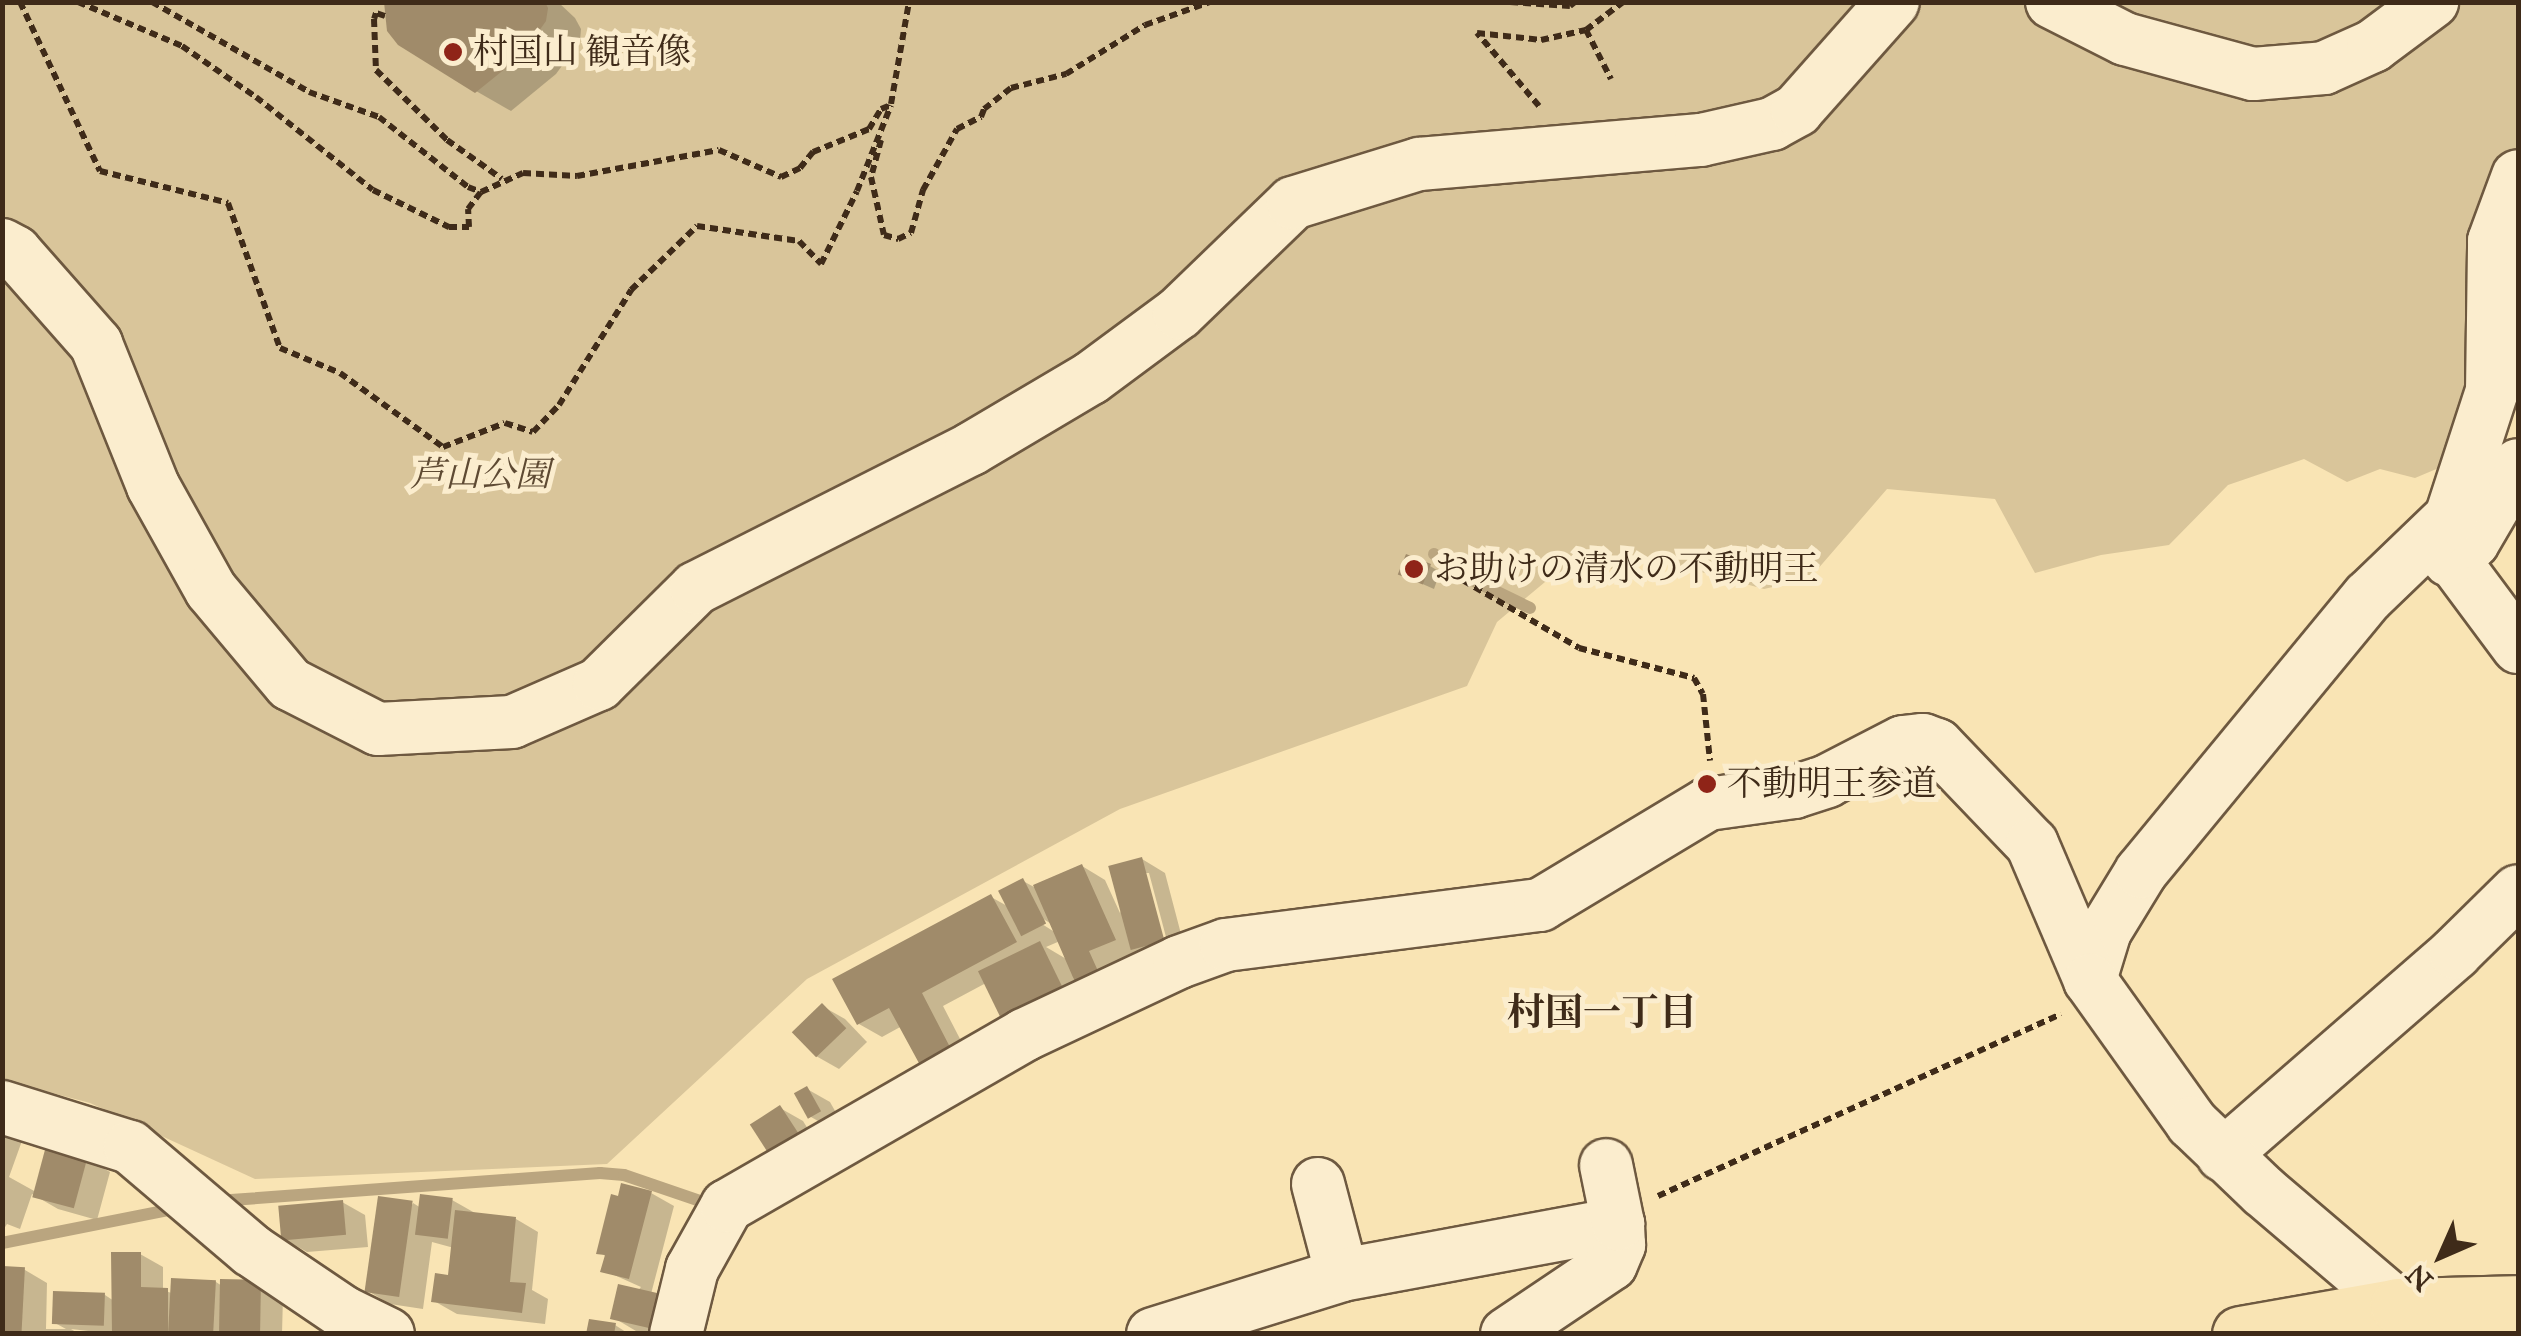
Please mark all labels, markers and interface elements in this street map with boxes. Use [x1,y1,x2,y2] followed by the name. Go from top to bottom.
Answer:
[473,31,691,73] place label: 村国山 観音像
[442,41,464,63] marker: 村国山 観音像
[410,454,550,496] park label: 芦山公園
[1434,548,1819,590] place label: お助けの清水の不動明王
[1403,558,1425,580] marker: お助けの清水の不動明王
[1727,763,1937,805] place label: 不動明王参道
[1696,773,1718,795] marker: 不動明王参道
[1507,990,1697,1036] district label: 村国一丁目
[2391,1206,2491,1306] north arrow
[2399,1257,2440,1298] text: N

